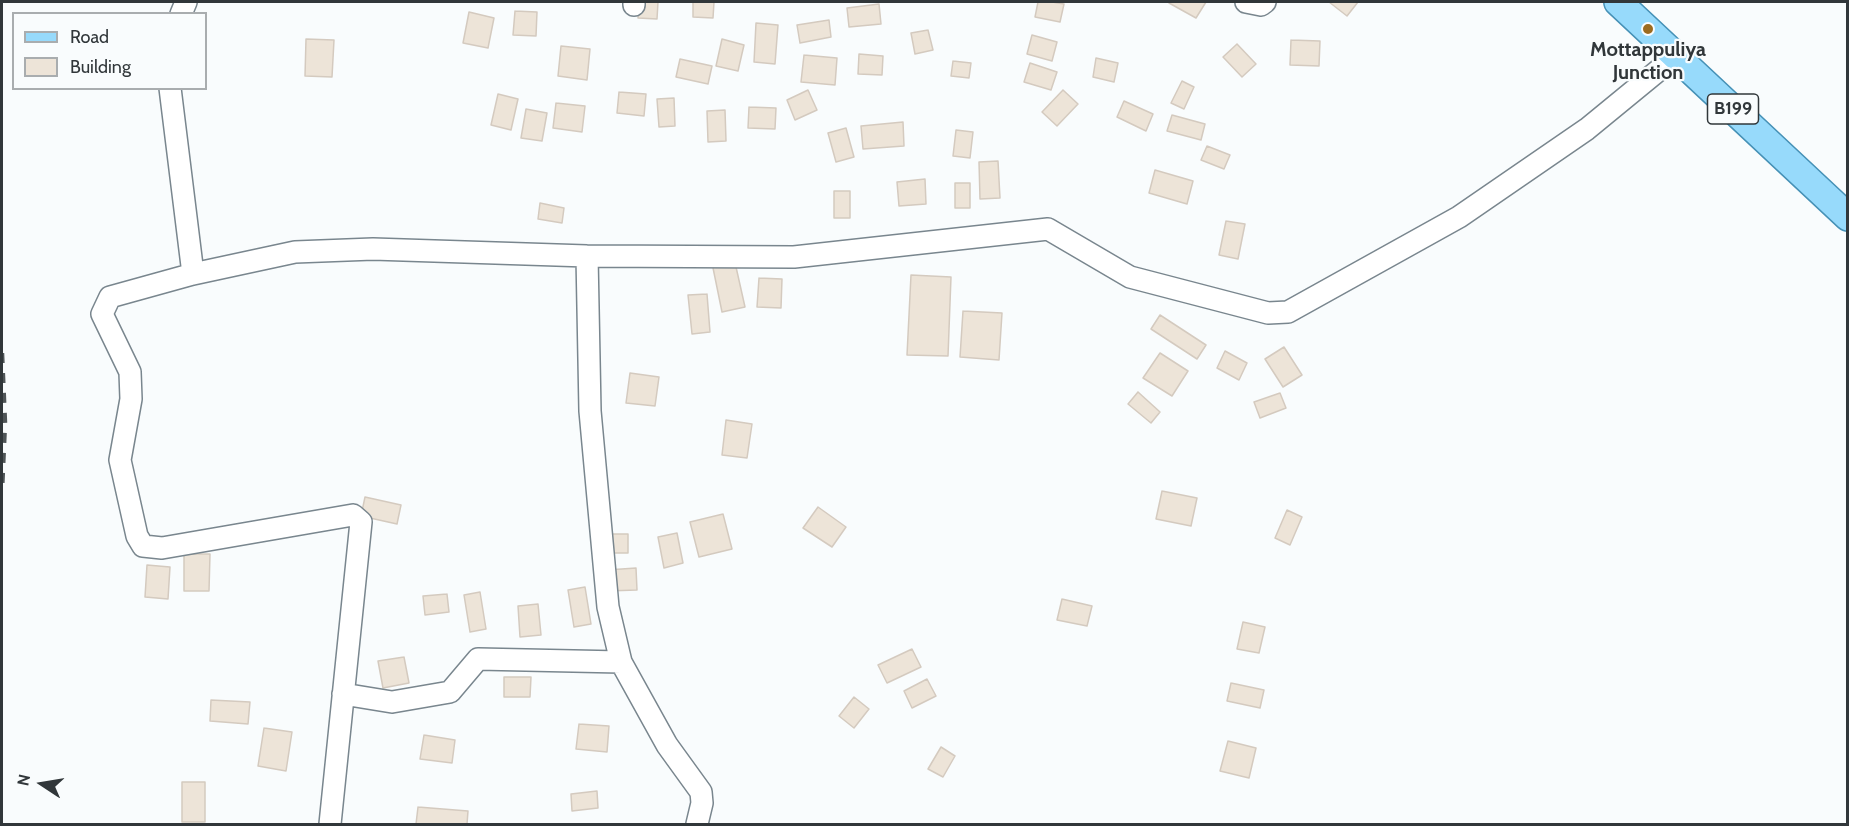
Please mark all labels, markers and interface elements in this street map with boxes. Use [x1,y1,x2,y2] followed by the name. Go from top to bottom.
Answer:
[12,12,207,90] legend
[1641,22,1655,36] marker: Mottappuliya Junction
[70,26,109,48] text: Road
[1590,38,1706,85] place label: Mottappuliya Junction
[70,56,131,78] text: Building
[1708,94,1758,124] road number: B199
[12,754,72,814] north arrow
[13,773,34,788] text: N

